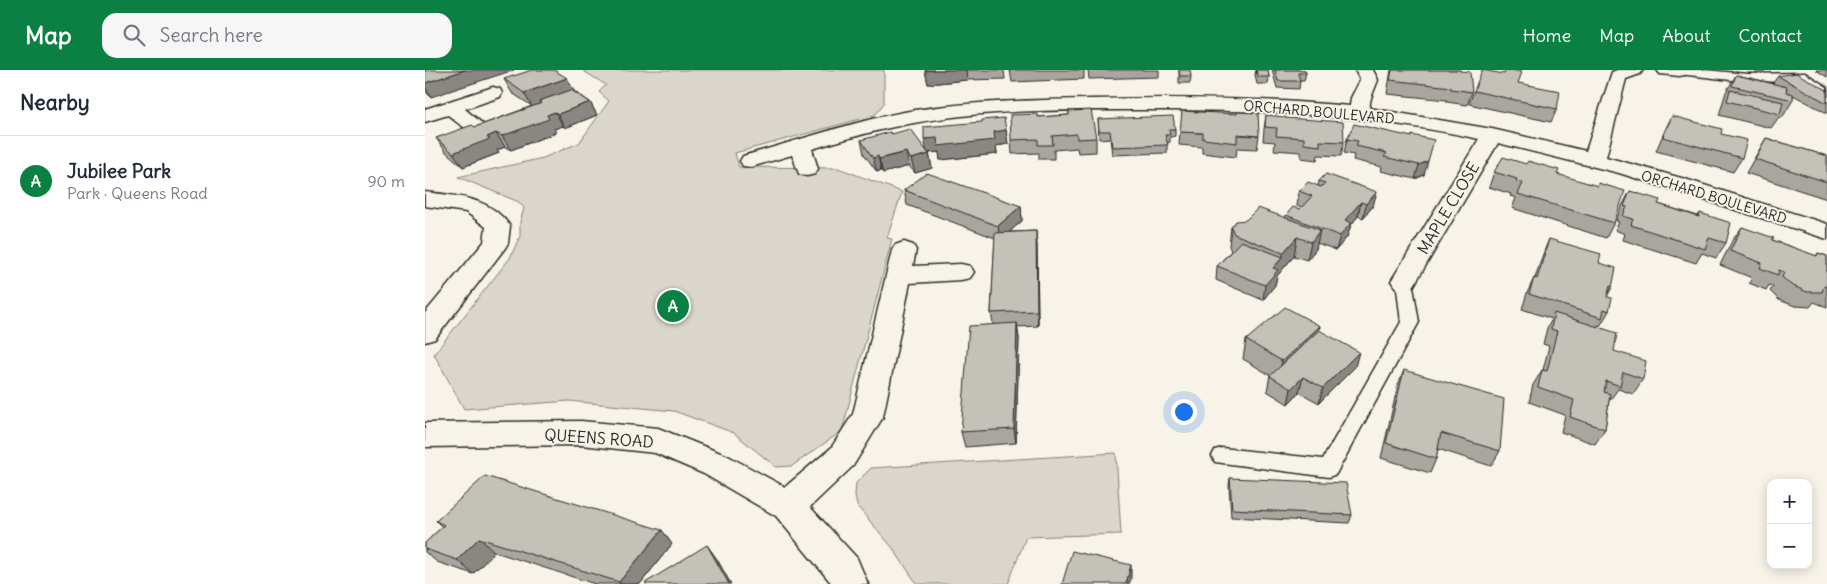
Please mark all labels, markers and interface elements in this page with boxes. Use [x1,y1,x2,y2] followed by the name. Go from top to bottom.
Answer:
[102,13,452,58] search box
[25,20,72,50] text: Map
[120,21,148,49] icon: search
[160,23,263,47] text: Search here
[1523,24,1571,47] text: Home
[1599,24,1634,47] text: Map
[1662,24,1710,47] text: About
[1738,24,1802,47] text: Contact
[20,89,90,116] text: Nearby
[1243,96,1395,128] street label: ORCHARD BOULEVARD
[1413,158,1483,258] street label: MAPLE CLOSE
[67,159,171,183] text: Jubilee Park
[1639,166,1789,228] street label: ORCHARD BOULEVARD
[31,171,41,191] text: A
[367,171,405,191] text: 90 m
[67,183,208,203] text: Park · Queens Road
[657,287,689,325] pin: A
[1171,399,1197,425] your location
[544,424,654,452] street label: QUEENS ROAD
[1767,479,1812,569] map controls
[1767,479,1812,524] button: +
[1767,524,1812,569] button: −

